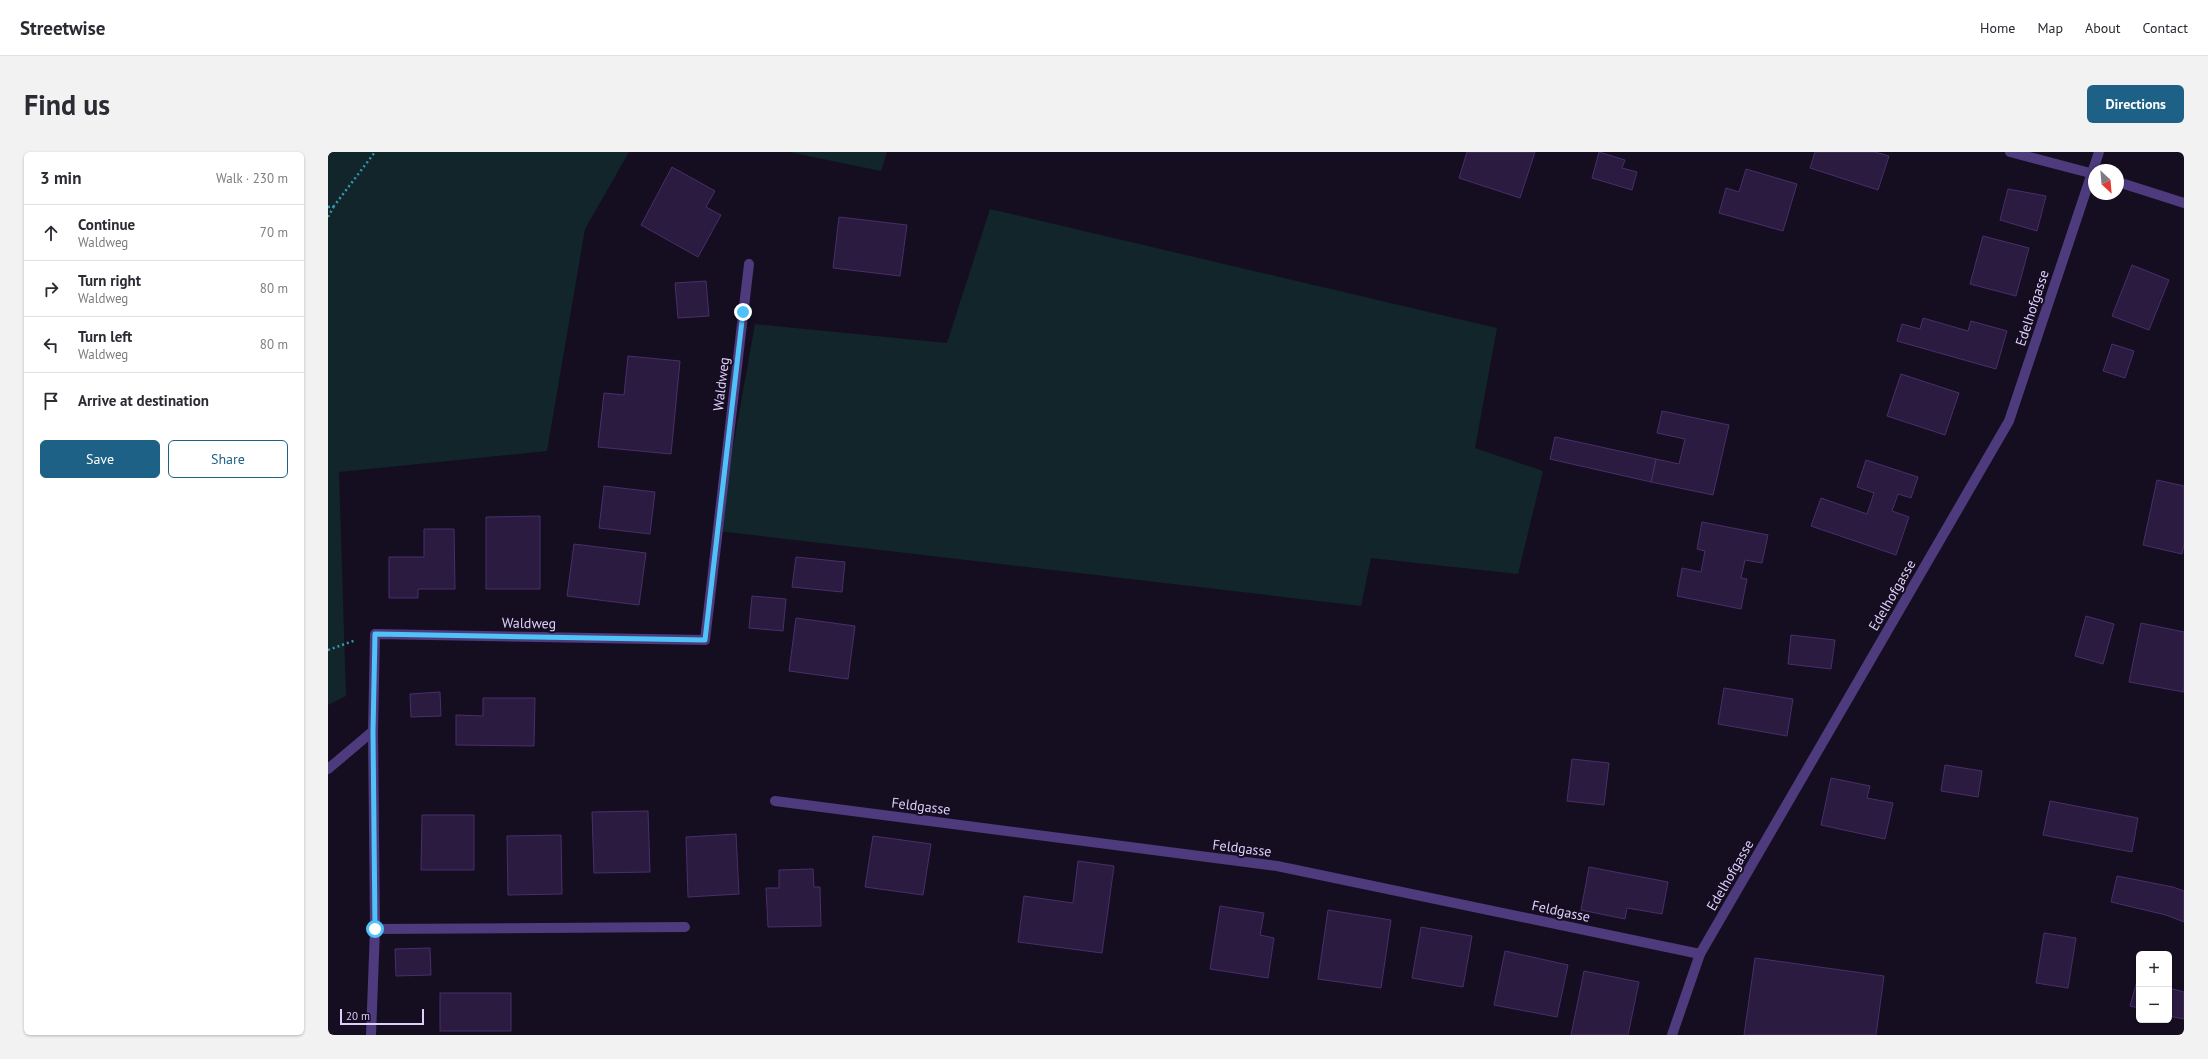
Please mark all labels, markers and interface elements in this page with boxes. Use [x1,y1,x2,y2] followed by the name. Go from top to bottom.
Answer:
[20,16,105,40] text: Streetwise
[1980,19,2015,37] text: Home
[2037,19,2063,37] text: Map
[2085,19,2121,37] text: About
[2143,19,2188,37] text: Contact
[2087,85,2184,123] button: Directions
[24,86,110,123] text: Find us
[2088,164,2124,200] north arrow
[40,167,81,189] text: 3 min
[216,170,288,187] text: Walk · 230 m
[78,215,135,234] text: Continue
[40,222,62,244] icon: ahead
[260,224,288,241] text: 70 m
[78,234,128,251] text: Waldweg
[2011,268,2053,348] street label: Edelhofgasse
[78,271,141,290] text: Turn right
[40,278,62,300] icon: right
[260,280,288,297] text: 80 m
[78,290,128,307] text: Waldweg
[734,303,752,321] route end
[78,327,132,346] text: Turn left
[40,334,62,356] icon: left
[260,336,288,353] text: 80 m
[78,346,128,363] text: Waldweg
[709,356,733,412] street label: Waldweg
[40,390,62,412] icon: arrive
[78,391,209,410] text: Arrive at destination
[40,440,160,478] button: Save
[168,440,288,478] button: Share
[1864,556,1920,634] street label: Edelhofgasse
[502,614,556,632] street label: Waldweg
[890,793,952,819] street label: Feldgasse
[1211,835,1273,861] street label: Feldgasse
[1702,836,1758,914] street label: Edelhofgasse
[1530,896,1592,926] street label: Feldgasse
[366,920,384,938] route start
[2136,951,2172,1023] map controls
[2136,951,2172,987] button: +
[2136,987,2172,1023] button: −
[340,1007,424,1026] scale bar
[346,1009,370,1023] text: 20 m

